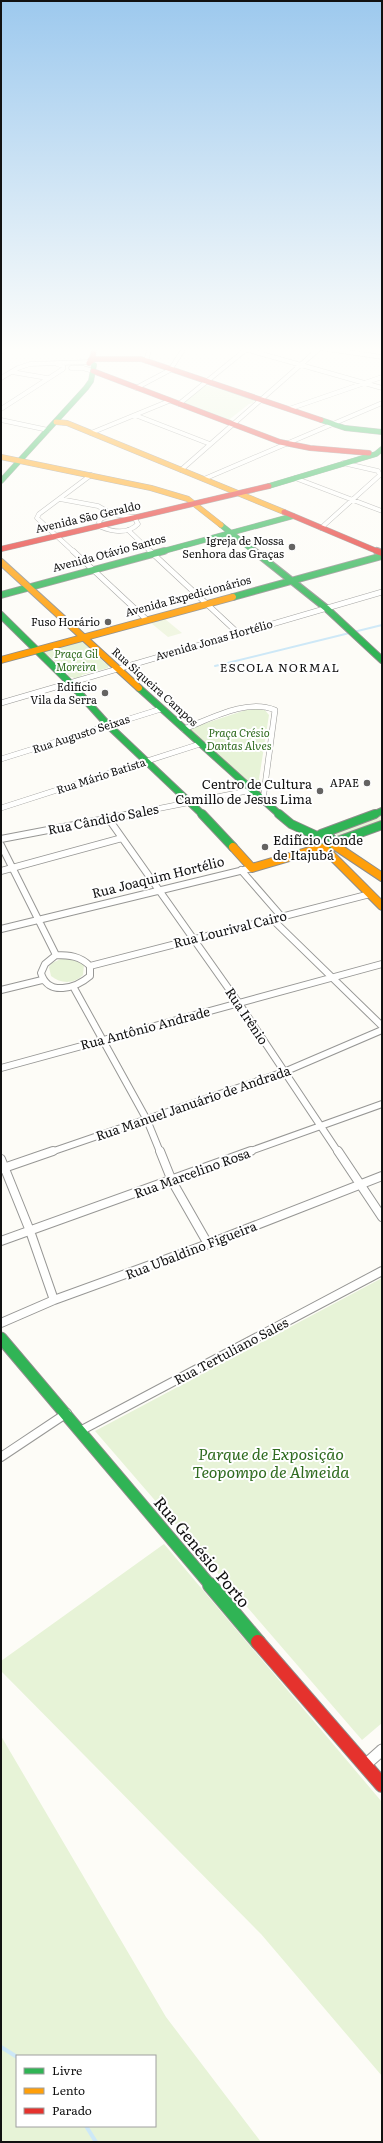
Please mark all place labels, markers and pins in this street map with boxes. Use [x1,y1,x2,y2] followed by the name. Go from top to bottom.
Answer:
[182,532,284,561] place label: Igreja de Nossa Senhora das Graças
[287,542,297,552] marker: Igreja de Nossa Senhora das Graças
[31,613,100,629] place label: Fuso Horário
[103,617,113,627] marker: Fuso Horário
[30,678,97,707] place label: Edifício Vila da Serra
[100,688,110,698] marker: Edifício Vila da Serra
[175,774,312,808] place label: Centro de Cultura Camillo de Jesus Lima
[330,774,359,790] place label: APAE
[362,778,372,788] marker: APAE
[315,786,325,796] marker: Centro de Cultura Camillo de Jesus Lima
[273,830,363,864] place label: Edifício Conde de Itajubá
[260,842,270,852] marker: Edifício Conde de Itajubá

